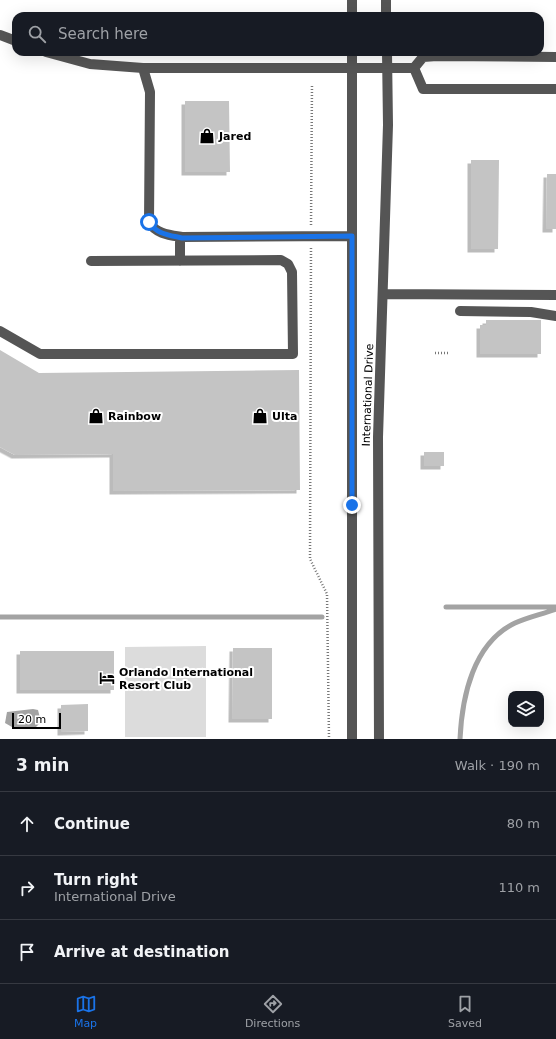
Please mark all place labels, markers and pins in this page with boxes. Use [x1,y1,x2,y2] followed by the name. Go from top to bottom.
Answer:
[198,127,216,145] shop icon: Jared
[218,130,251,143] place label: Jared
[87,407,105,425] shop icon: Rainbow
[251,407,269,425] shop icon: Ulta
[108,410,161,423] place label: Rainbow
[272,410,297,423] place label: Ulta
[119,666,253,692] place label: Orlando International Resort Club
[98,669,116,687] hotel icon: Orlando International Resort Club

